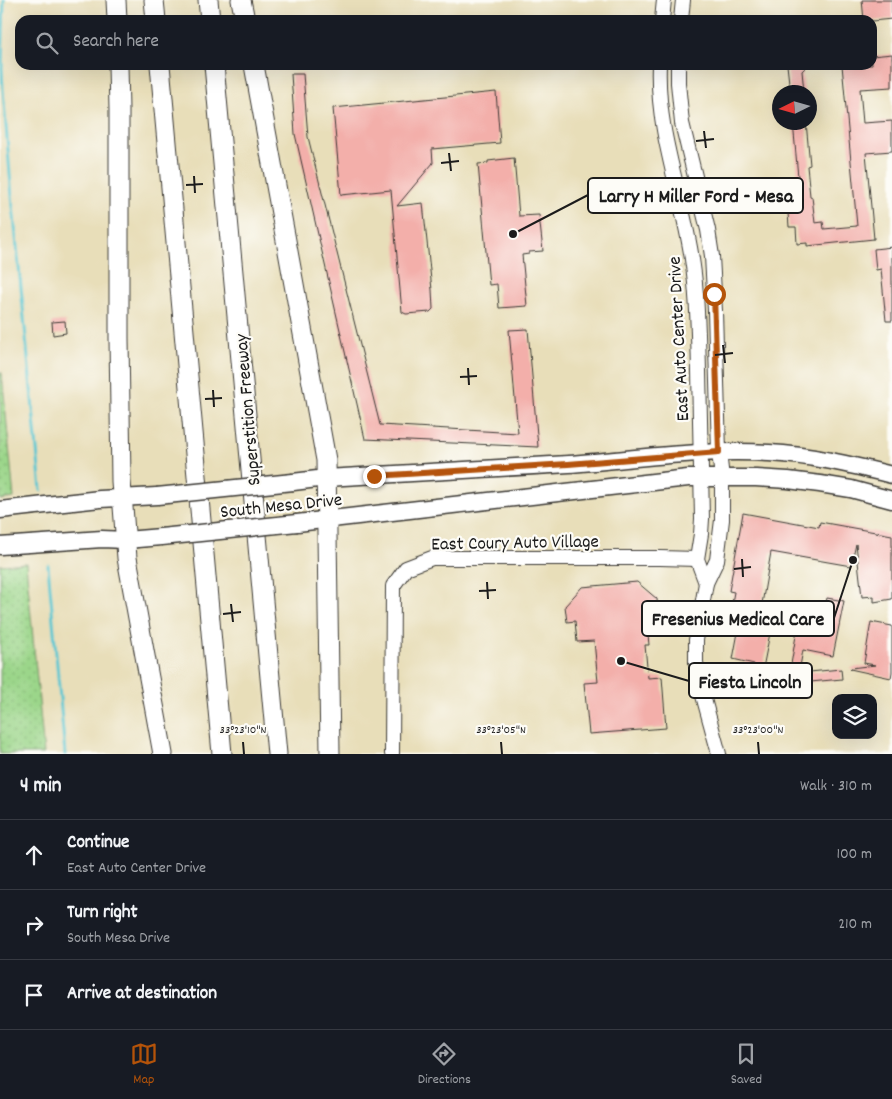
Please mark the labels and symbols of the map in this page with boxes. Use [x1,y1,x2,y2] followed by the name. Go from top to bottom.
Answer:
[772,85,817,130] north arrow
[588,178,803,213] callout: Larry H Miller Ford - Mesa
[599,184,794,212] text: Larry H Miller Ford - Mesa
[663,256,698,422] street label: East Auto Center Drive
[703,283,726,306] route start
[229,332,270,487] street label: Superstition Freeway
[363,465,386,488] route end
[219,488,344,527] street label: South Mesa Drive
[431,530,599,559] street label: East Coury Auto Village
[642,601,834,636] callout: Fresenius Medical Care
[652,607,825,635] text: Fresenius Medical Care
[689,663,812,698] callout: Fiesta Lincoln
[698,670,802,698] text: Fiesta Lincoln
[220,722,266,739] text: 33°23'10"N
[476,722,526,739] text: 33°23'05"N
[733,722,783,739] text: 33°23'00"N

